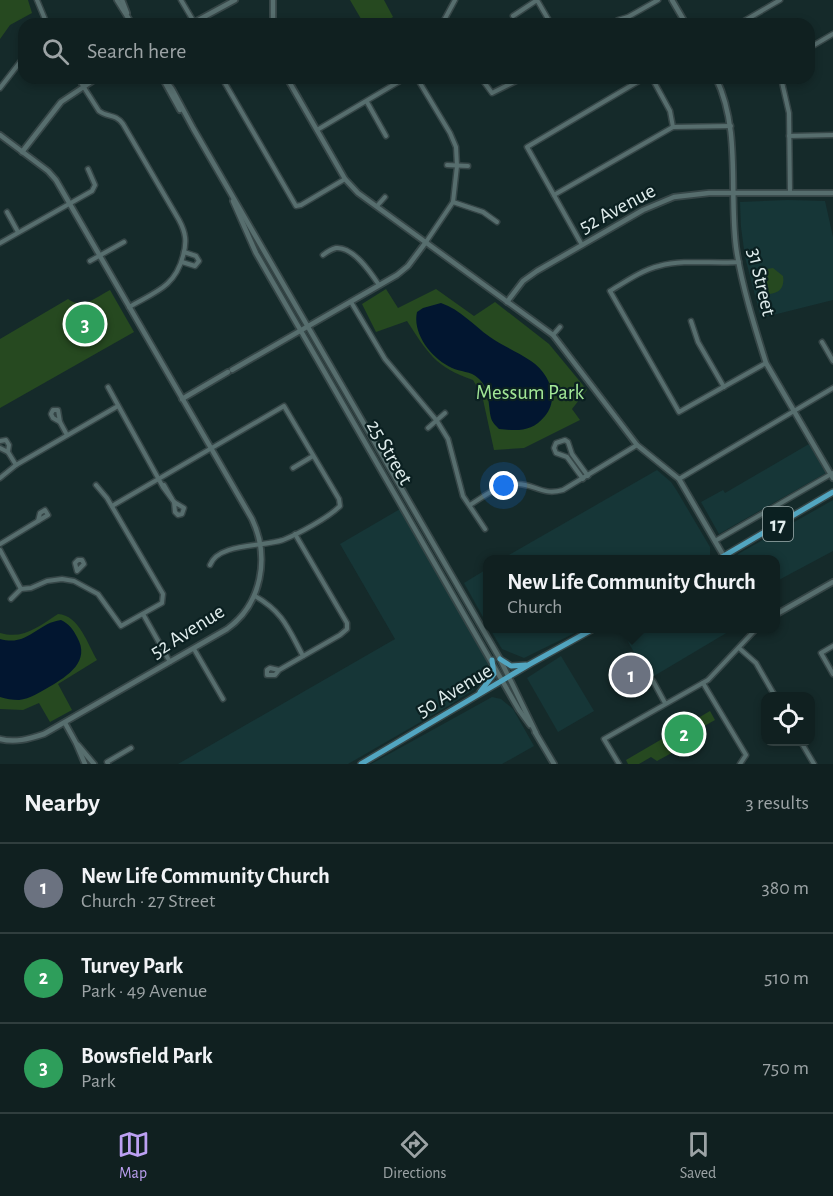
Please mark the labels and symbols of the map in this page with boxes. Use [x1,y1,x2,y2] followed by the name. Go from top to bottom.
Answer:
[576,180,659,237] street label: 52 Avenue
[744,246,780,318] street label: 31 Street
[66,302,104,346] pin: 3
[476,382,585,403] park label: Messum Park
[363,416,417,489] street label: 25 Street
[489,471,518,500] your location
[763,507,793,541] road number: 17
[147,601,228,662] street label: 52 Avenue
[612,652,650,698] pin: 1
[413,660,496,721] street label: 50 Avenue
[664,712,704,756] pin: 2

